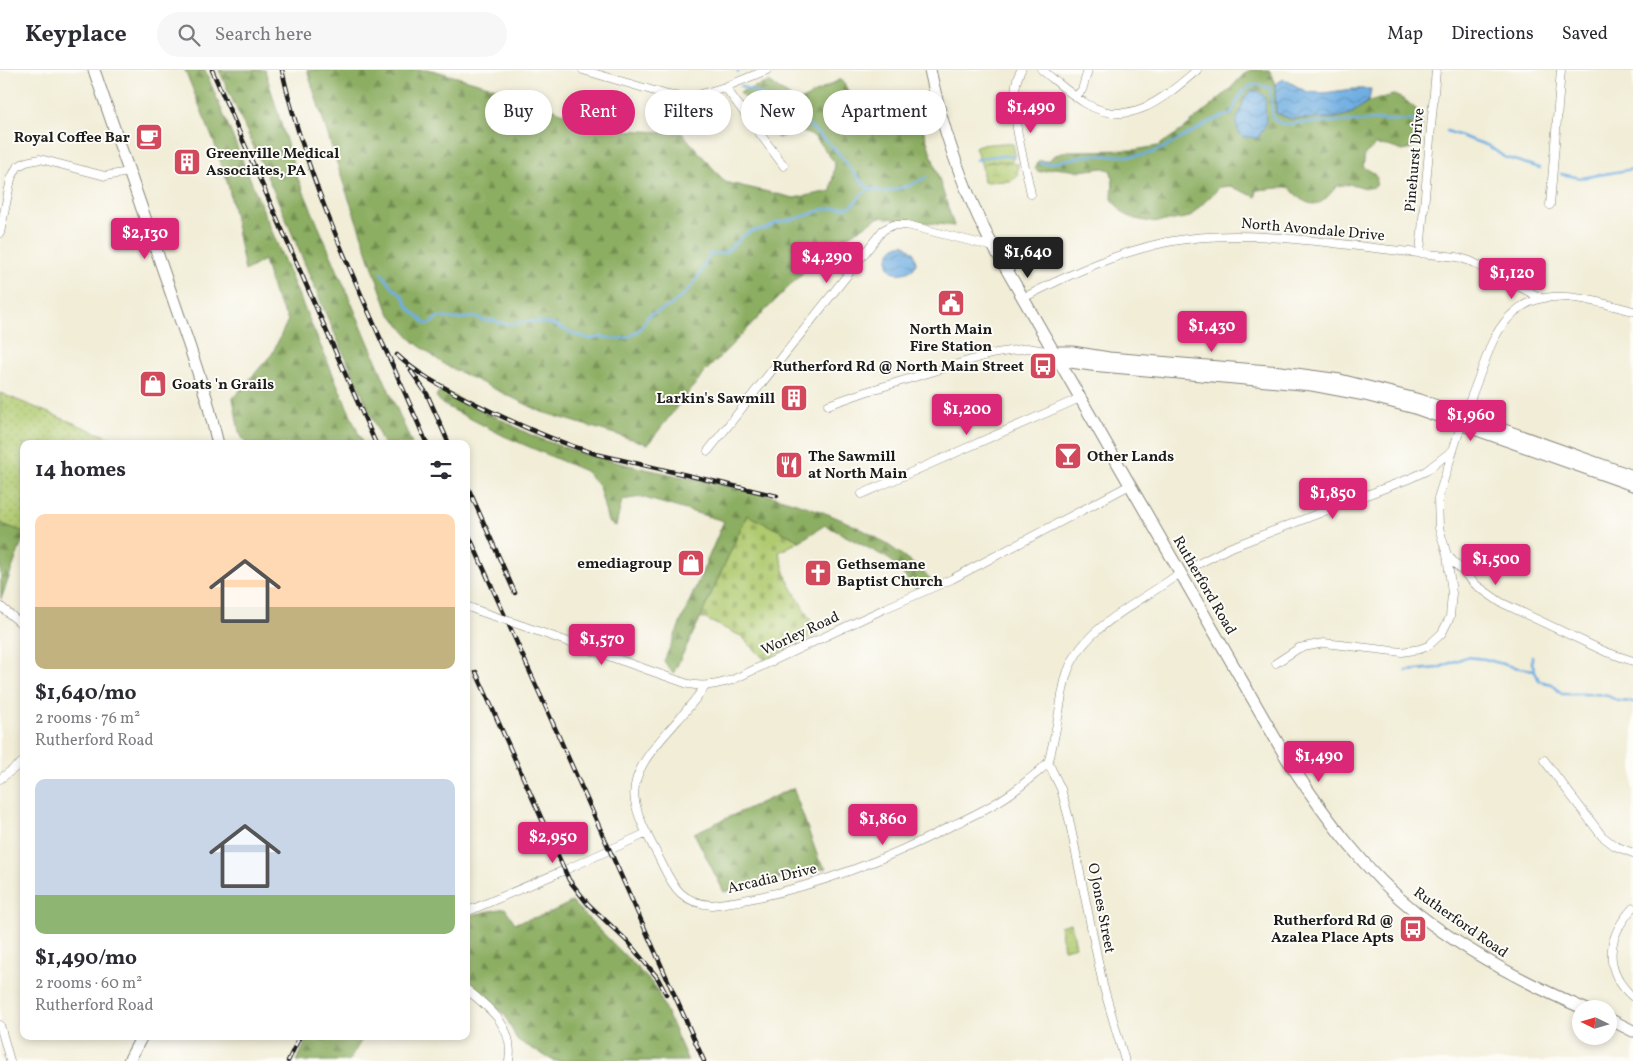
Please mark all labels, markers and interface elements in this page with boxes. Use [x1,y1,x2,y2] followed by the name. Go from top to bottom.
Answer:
[157,12,507,57] search box
[25,18,127,52] text: Keyplace
[175,21,203,49] icon: search
[215,22,312,48] text: Search here
[1387,22,1423,47] text: Map
[1451,22,1534,47] text: Directions
[1562,22,1608,47] text: Saved
[485,90,552,135] chip: Buy
[562,90,635,135] chip: Rent
[645,90,731,135] chip: Filters
[741,90,813,135] chip: New
[823,90,946,135] chip: Apartment
[990,92,1072,134] pin: $1,490
[1007,97,1055,119] text: $1,490
[1400,107,1430,213] street label: Pinehurst Drive
[134,122,164,152] cafe icon: Royal Coffee Bar
[14,128,130,149] place label: Royal Coffee Bar
[206,144,339,182] place label: Greenville Medical Associates, PA
[172,147,202,177] building icon: Greenville Medical Associates, PA
[1240,214,1386,247] street label: North Avondale Drive
[104,218,186,260] pin: $2,130
[122,223,168,245] text: $2,130
[987,236,1069,279] pin: $1,640
[786,242,868,284] pin: $4,290
[1004,242,1052,264] text: $1,640
[802,247,852,269] text: $4,290
[1471,258,1553,300] pin: $1,120
[1490,263,1534,285] text: $1,120
[936,288,966,318] public building icon: North Main Fire Station
[1171,310,1253,353] pin: $1,430
[1189,316,1235,338] text: $1,430
[910,320,993,358] place label: North Main Fire Station
[1028,351,1058,381] bus stop icon: Rutherford Rd @ North Main Street
[772,357,1024,378] place label: Rutherford Rd @ North Main Street
[138,369,168,399] shop icon: Goats 'n Grails
[172,375,274,396] place label: Goats 'n Grails
[779,383,809,413] building icon: Larkin's Sawmill
[657,389,775,410] place label: Larkin's Sawmill
[926,394,1008,436] pin: $1,200
[943,399,991,421] text: $1,200
[1430,400,1512,442] pin: $1,960
[1447,405,1495,427] text: $1,960
[1053,441,1083,471] bar icon: Other Lands
[808,447,908,485] place label: The Sawmill at North Main
[1087,447,1174,468] place label: Other Lands
[774,450,804,480] restaurant icon: The Sawmill at North Main
[35,456,126,485] text: 14 homes
[427,456,455,484] icon: filters
[1292,478,1374,520] pin: $1,850
[1310,483,1356,505] text: $1,850
[1167,532,1241,639] street label: Rutherford Road
[1455,544,1537,586] pin: $1,500
[200,546,290,636] icon: home
[676,548,706,578] shop icon: emediagroup
[1472,549,1520,571] text: $1,500
[577,554,672,575] place label: emediagroup
[837,555,943,593] place label: Gethsemane Baptist Church
[803,558,833,588] church icon: Gethsemane Baptist Church
[758,607,843,662] street label: Worley Road
[561,624,643,666] pin: $1,570
[580,629,624,651] text: $1,570
[35,679,136,708] text: $1,640/mo
[35,708,140,730] text: 2 rooms · 76 m²
[35,730,153,752] text: Rutherford Road
[1278,740,1360,783] pin: $1,490
[1295,746,1343,768] text: $1,490
[842,804,924,846] pin: $1,860
[859,809,907,831] text: $1,860
[200,811,290,901] icon: home
[512,822,594,864] pin: $2,950
[529,827,577,849] text: $2,950
[726,859,819,900] street label: Arcadia Drive
[1081,861,1120,955] street label: O Jones Street
[1409,883,1512,964] street label: Rutherford Road
[1271,911,1394,949] place label: Rutherford Rd @ Azalea Place Apts
[1398,914,1428,944] bus stop icon: Rutherford Rd @ Azalea Place Apts
[35,944,137,973] text: $1,490/mo
[35,973,142,995] text: 2 rooms · 60 m²
[35,995,153,1017] text: Rutherford Road
[1572,1000,1618,1045] north arrow
[1572,1000,1617,1045] map controls

